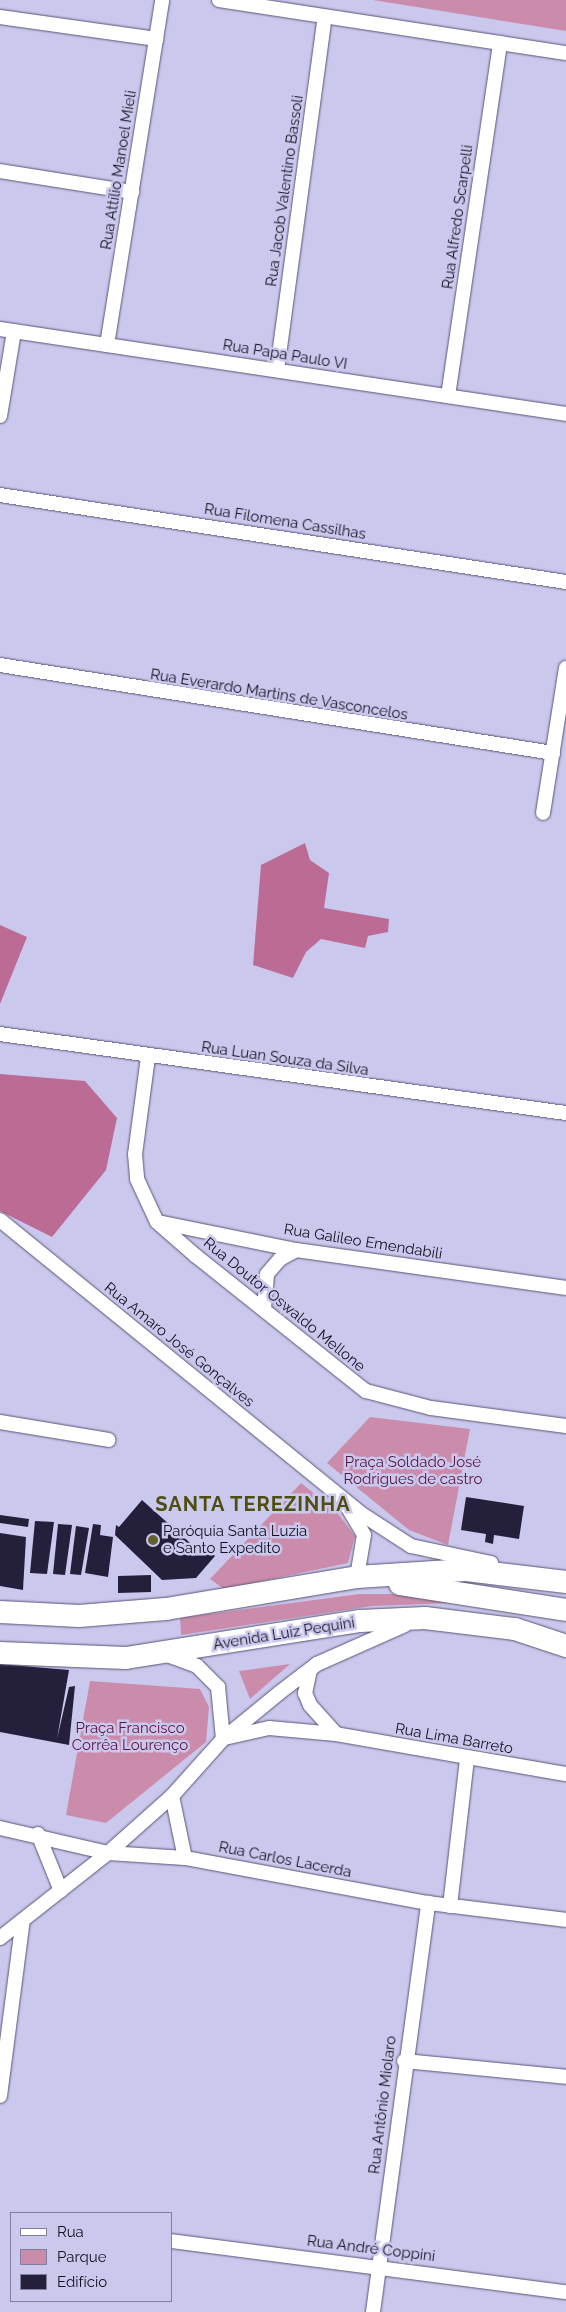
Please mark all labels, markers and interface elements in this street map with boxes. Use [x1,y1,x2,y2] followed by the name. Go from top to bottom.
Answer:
[97,89,141,251] street label: Rua Attílio Manoel Mieli
[263,94,307,288] street label: Rua Jacob Valentino Bassoli
[439,143,477,291] street label: Rua Alfredo Scarpelli
[221,336,349,374] street label: Rua Papa Paulo VI
[203,500,367,544] street label: Rua Filomena Cassilhas
[149,666,409,724] street label: Rua Everardo Martins de Vasconcelos
[200,1038,370,1080] street label: Rua Luan Souza da Silva
[282,1221,444,1263] street label: Rua Galileo Emendabili
[199,1234,369,1376] street label: Rua Doutor Oswaldo Mellone
[100,1279,258,1411] street label: Rua Amaro José Gonçalves
[344,1453,482,1488] park label: Praça Soldado José Rodrigues de castro
[153,1492,353,1516] district label: SANTA TEREZINHA
[163,1522,307,1557] place label: Paróquia Santa Luzia e Santo Expedito
[147,1534,159,1546] marker: Paróquia Santa Luzia e Santo Expedito
[212,1614,356,1654] street label: Avenida Luiz Pequini
[72,1719,188,1754] park label: Praça Francisco Corrêa Lourenço
[394,1720,514,1758] street label: Rua Lima Barreto
[217,1838,353,1882] street label: Rua Carlos Lacerda
[366,2035,400,2175] street label: Rua Antônio Miolaro
[10,2212,172,2302] legend
[57,2223,84,2241] text: Rua
[306,2232,436,2266] street label: Rua André Coppini
[57,2248,106,2266] text: Parque
[57,2273,107,2291] text: Edifício

